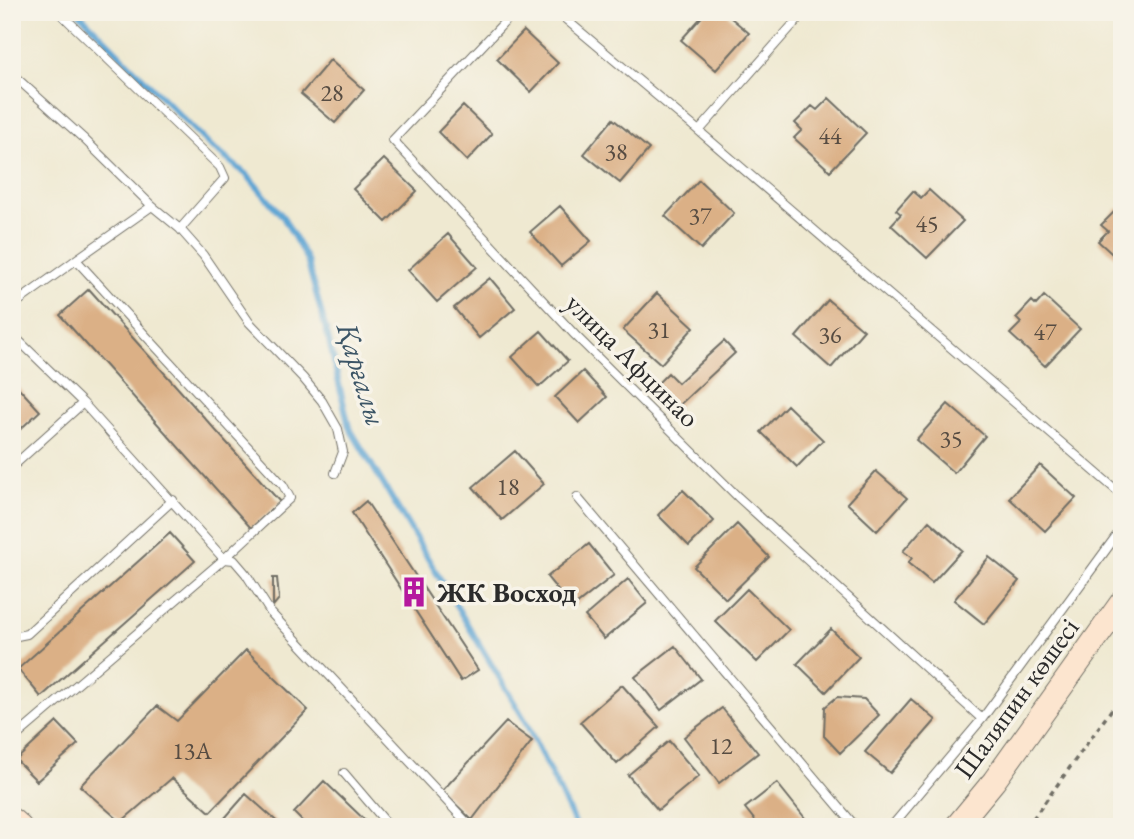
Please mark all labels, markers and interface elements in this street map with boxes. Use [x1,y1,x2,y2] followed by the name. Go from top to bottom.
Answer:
[320,77,344,108] house number: 28
[818,120,842,151] house number: 44
[604,136,628,167] house number: 38
[688,200,712,231] house number: 37
[915,208,939,239] house number: 45
[558,285,708,435] street label: улица Афцинао
[647,314,671,345] house number: 31
[1033,316,1057,347] house number: 47
[328,317,396,430] water label: Қарғалы
[818,319,842,350] house number: 36
[939,423,963,454] house number: 35
[496,471,520,502] house number: 18
[436,574,577,610] place label: ЖК Восход
[397,575,431,609] building icon: ЖК Восход
[946,610,1087,785] street label: Шаляпин көшесі
[709,730,733,761] house number: 12
[172,735,212,766] house number: 13А

